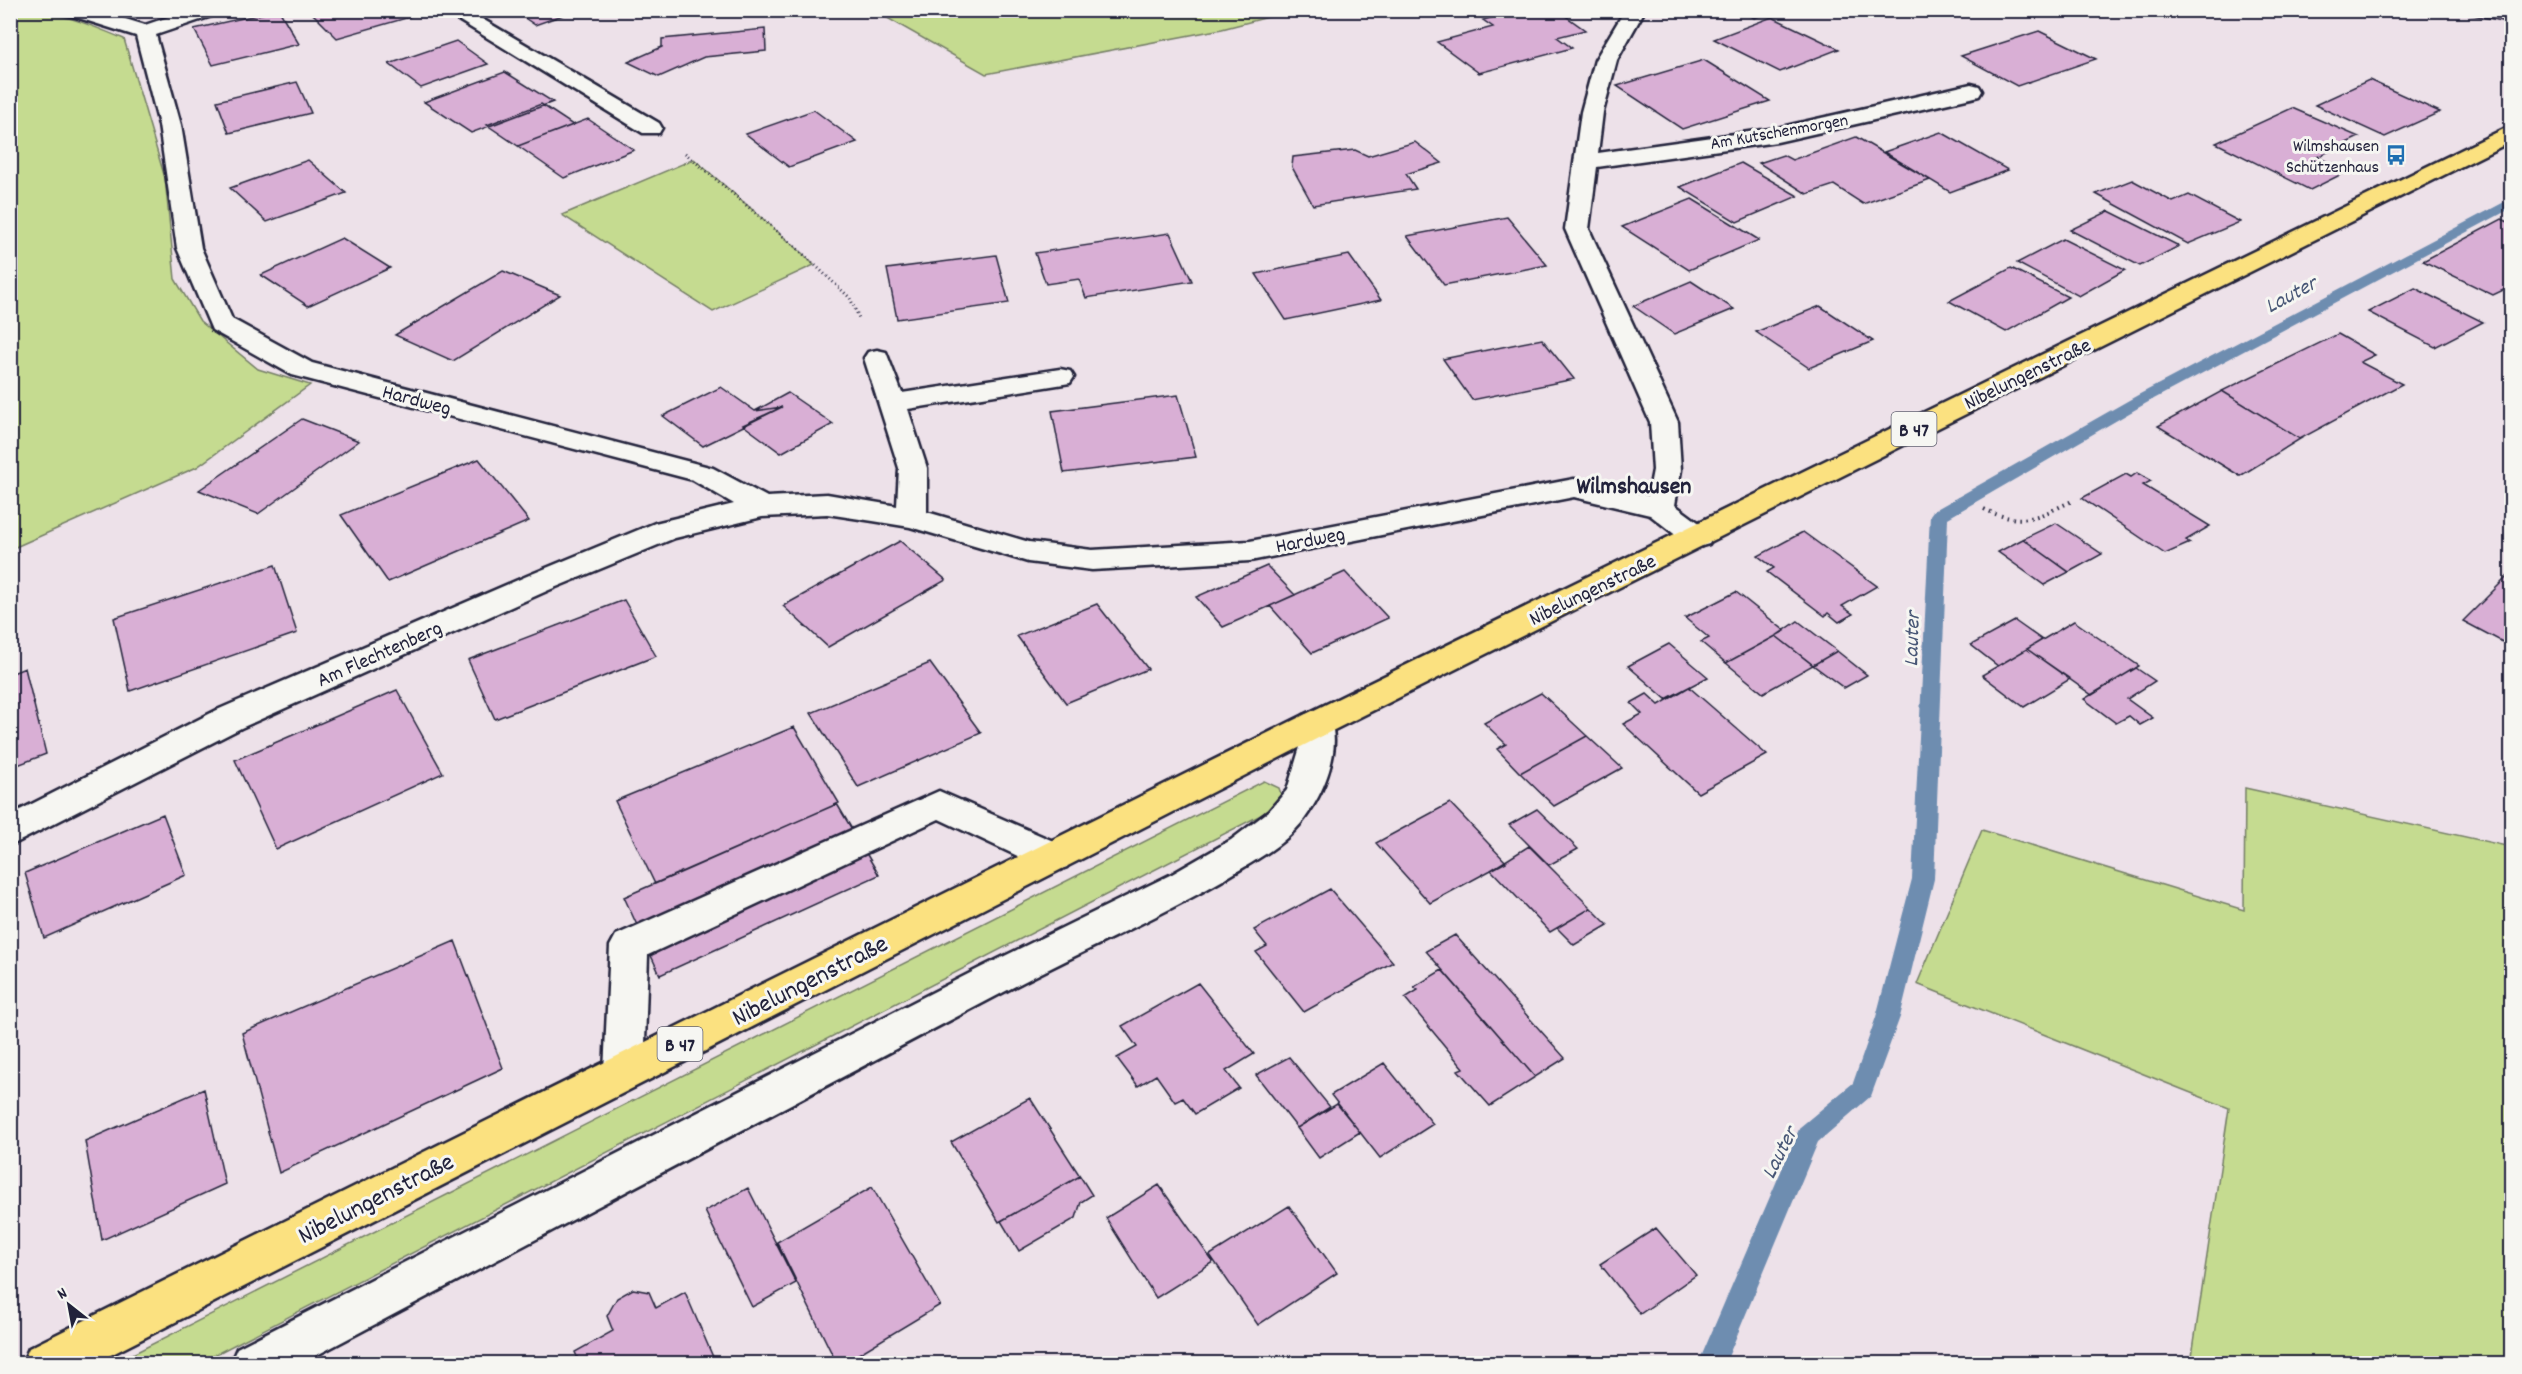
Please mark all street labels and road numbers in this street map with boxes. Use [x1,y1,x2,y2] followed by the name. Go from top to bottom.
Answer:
[1709,109,1850,158] street label: Am Kutschenmorgen
[1960,332,2097,419] street label: Nibelungenstraße
[378,378,454,425] street label: Hardweg
[1892,412,1936,446] road number: B 47
[1273,521,1348,563] street label: Hardweg
[1525,548,1662,635] street label: Nibelungenstraße
[313,615,448,697] street label: Am Flechtenberg
[726,927,895,1037] street label: Nibelungenstraße
[658,1027,702,1061] road number: B 47
[292,1145,461,1255] street label: Nibelungenstraße

